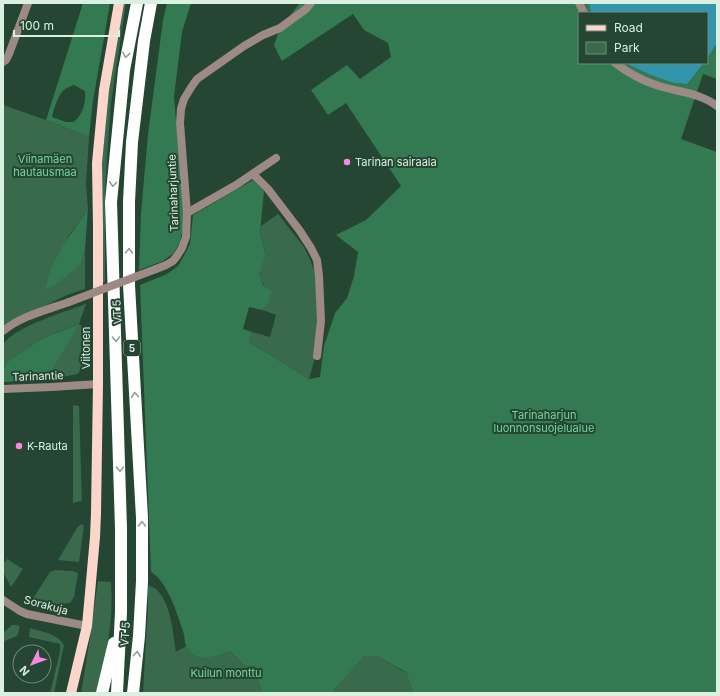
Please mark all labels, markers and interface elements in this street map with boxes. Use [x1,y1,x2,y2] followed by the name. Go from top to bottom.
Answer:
[14,12,119,38] scale bar
[578,12,708,64] legend
[20,18,54,33] text: 100 m
[614,20,643,35] text: Road
[614,40,640,55] text: Park
[123,52,131,58] one-way arrow
[13,152,77,179] park label: Viinamäen hautausmaa
[165,154,181,232] street label: Tarinaharjuntie
[355,155,437,169] place label: Tarinan sairaala
[342,157,352,167] marker: Tarinan sairaala
[109,181,118,187] one-way arrow
[125,248,133,254] one-way arrow
[109,299,125,325] street label: VT 5
[79,327,93,369] street label: Viitonen
[112,336,120,342] one-way arrow
[124,340,140,356] road number: 5
[12,368,64,384] street label: Tarinantie
[131,392,139,398] one-way arrow
[494,408,594,435] park label: Tarinaharjun luonnonsuojelualue
[27,439,68,453] place label: K-Rauta
[14,441,24,451] marker: K-Rauta
[115,466,124,472] one-way arrow
[138,521,146,527] one-way arrow
[22,592,70,618] street label: Sorakuja
[117,621,133,647] street label: VT 5
[12,644,52,684] north arrow
[132,651,141,657] one-way arrow
[17,663,33,678] text: N
[190,666,262,680] park label: Kuilun monttu

